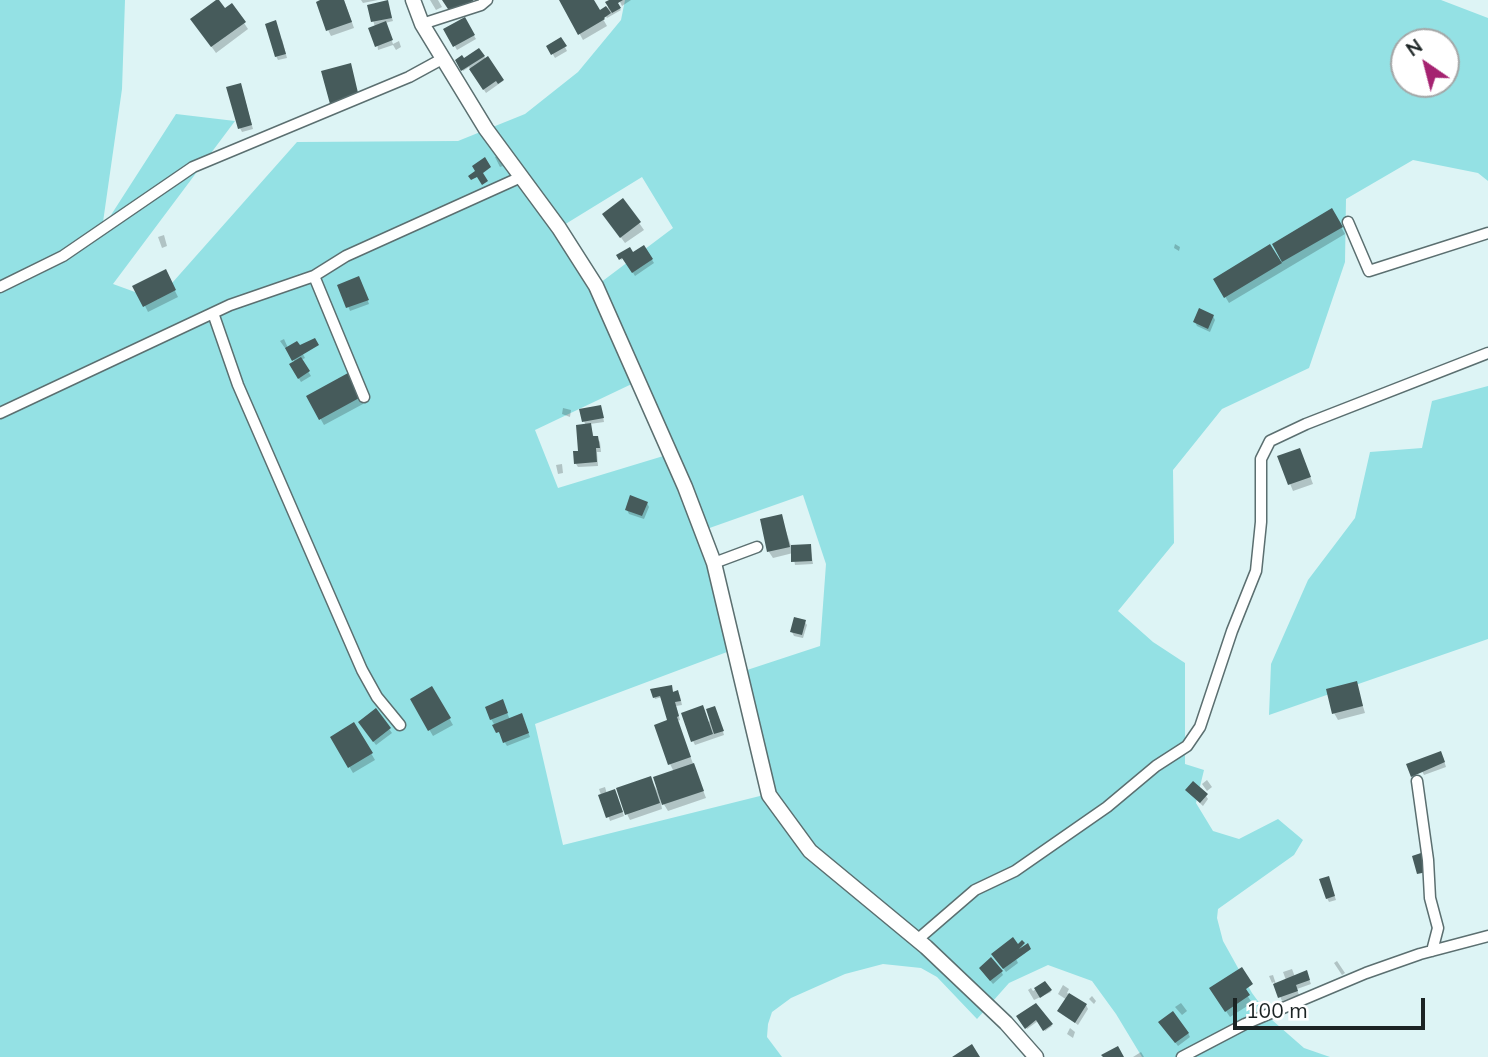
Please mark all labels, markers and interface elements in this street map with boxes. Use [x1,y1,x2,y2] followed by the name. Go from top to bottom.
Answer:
[1390,28,1460,98] north arrow
[1401,33,1427,61] text: N
[1236,984,1428,1028] scale bar
[1246,997,1308,1023] text: 100 m

